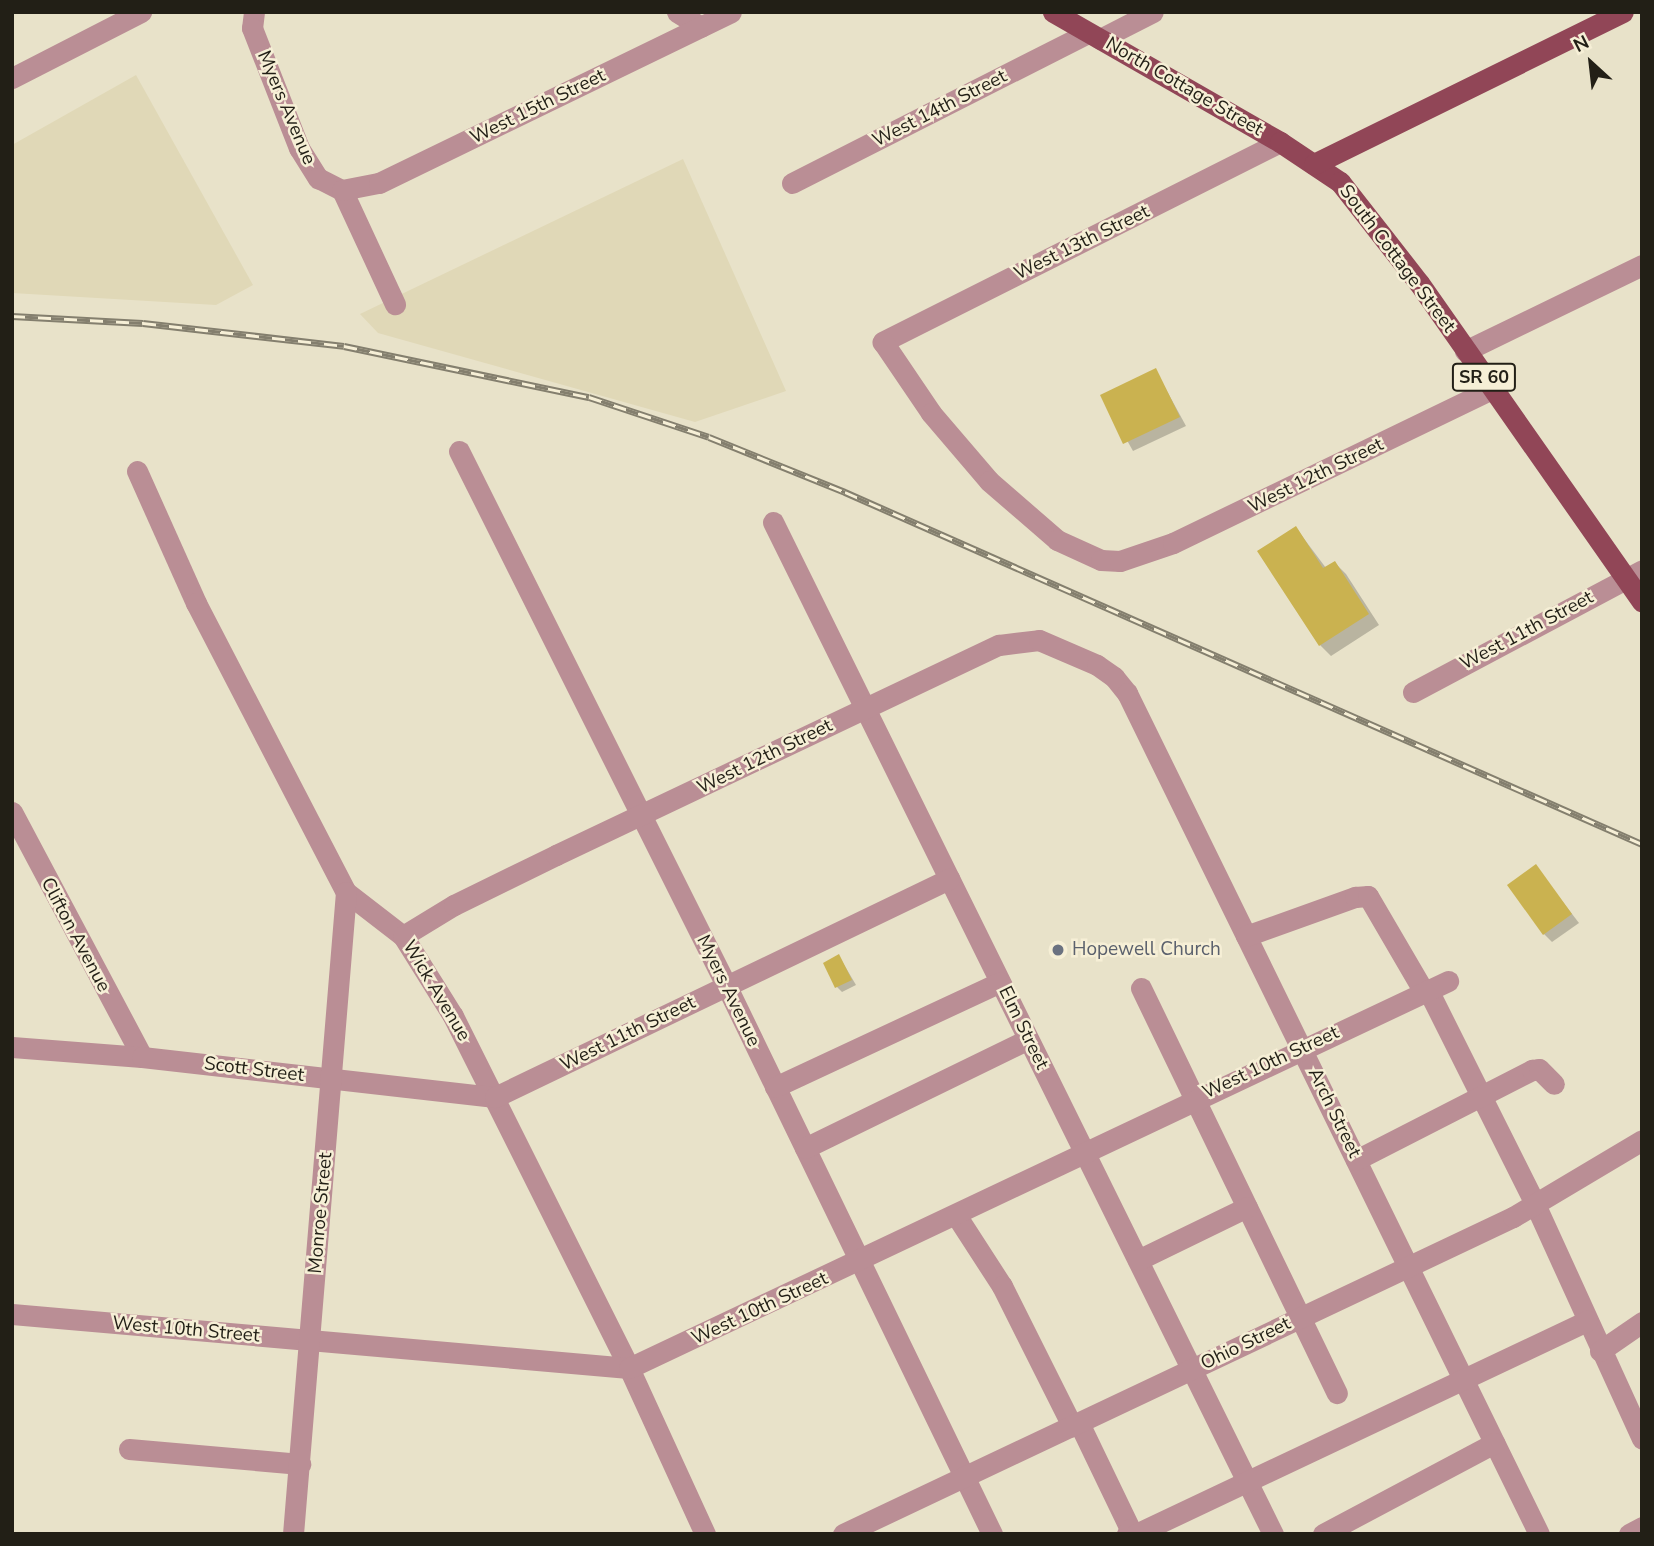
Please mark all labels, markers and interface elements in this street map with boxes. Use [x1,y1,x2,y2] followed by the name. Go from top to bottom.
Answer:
[1556,28,1626,98] north arrow
[1569,29,1594,59] text: N
[1101,33,1267,141] street label: North Cottage Street
[252,48,320,168] street label: Myers Avenue
[467,64,609,150] street label: West 15th Street
[869,65,1011,153] street label: West 14th Street
[1334,181,1460,337] street label: South Cottage Street
[1011,200,1153,286] street label: West 13th Street
[1451,362,1517,391] road number: SR 60
[1245,433,1387,519] street label: West 12th Street
[1457,586,1597,676] street label: West 11th Street
[694,714,836,800] street label: West 12th Street
[35,874,115,996] street label: Clifton Avenue
[691,931,765,1051] street label: Myers Avenue
[397,937,475,1045] street label: Wick Avenue
[1072,939,1221,961] place label: Hopewell Church
[1050,942,1066,958] marker: Hopewell Church
[993,983,1053,1073] street label: Elm Street
[557,991,699,1077] street label: West 11th Street
[1199,1022,1343,1104] street label: West 10th Street
[203,1053,305,1087] street label: Scott Street
[1303,1064,1365,1162] street label: Arch Street
[304,1151,338,1275] street label: Monroe Street
[688,1268,832,1350] street label: West 10th Street
[112,1312,260,1348] street label: West 10th Street
[1197,1312,1295,1376] street label: Ohio Street

